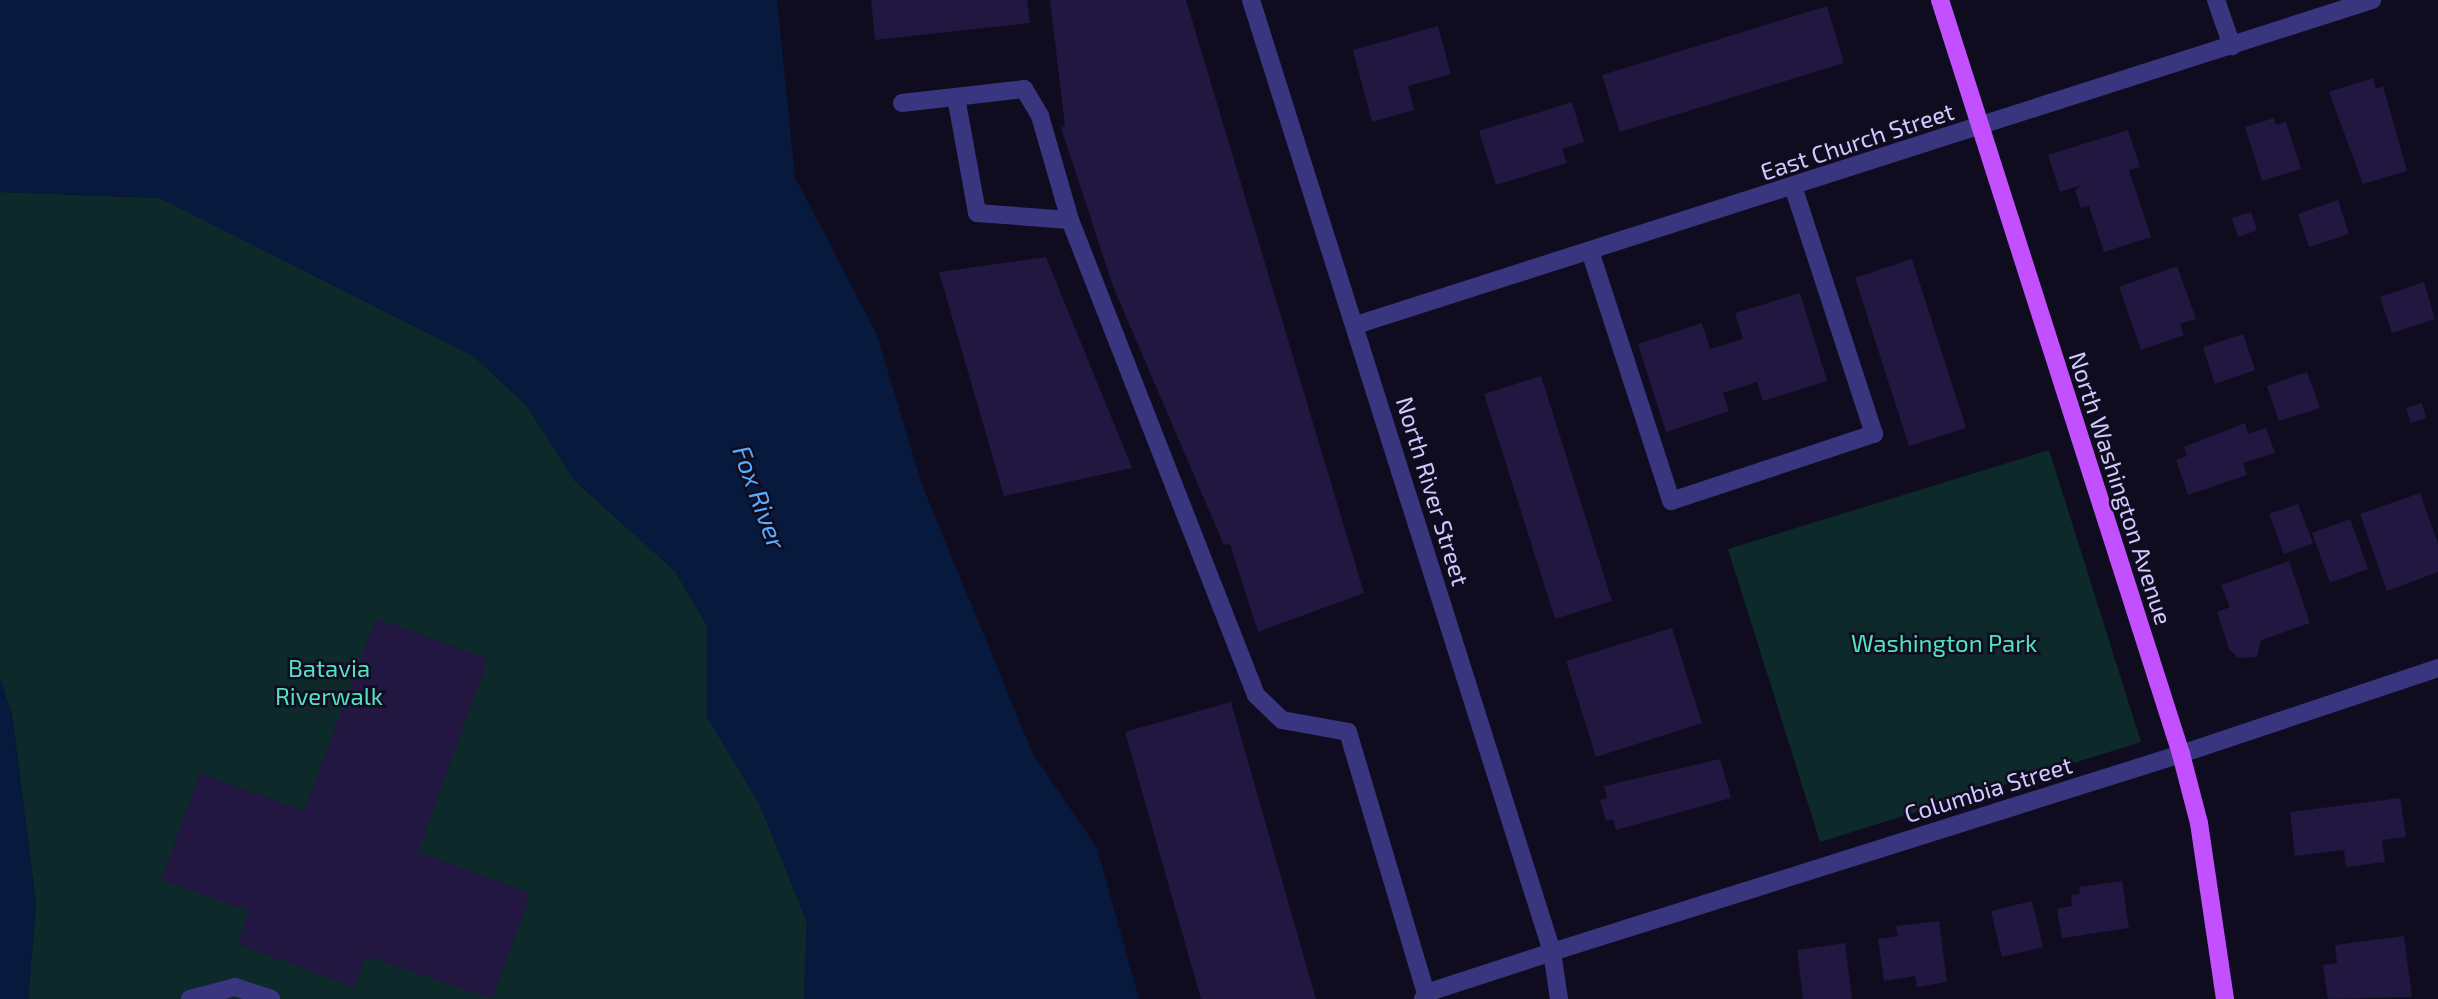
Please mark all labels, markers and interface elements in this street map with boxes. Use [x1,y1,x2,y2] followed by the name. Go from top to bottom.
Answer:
[1757,96,1957,186] street label: East Church Street
[2063,347,2179,629] street label: North Washington Avenue
[1390,393,1476,589] street label: North River Street
[727,441,793,553] water label: Fox River
[1851,629,2037,657] park label: Washington Park
[275,654,383,710] park label: Batavia Riverwalk
[1901,750,2075,828] street label: Columbia Street

